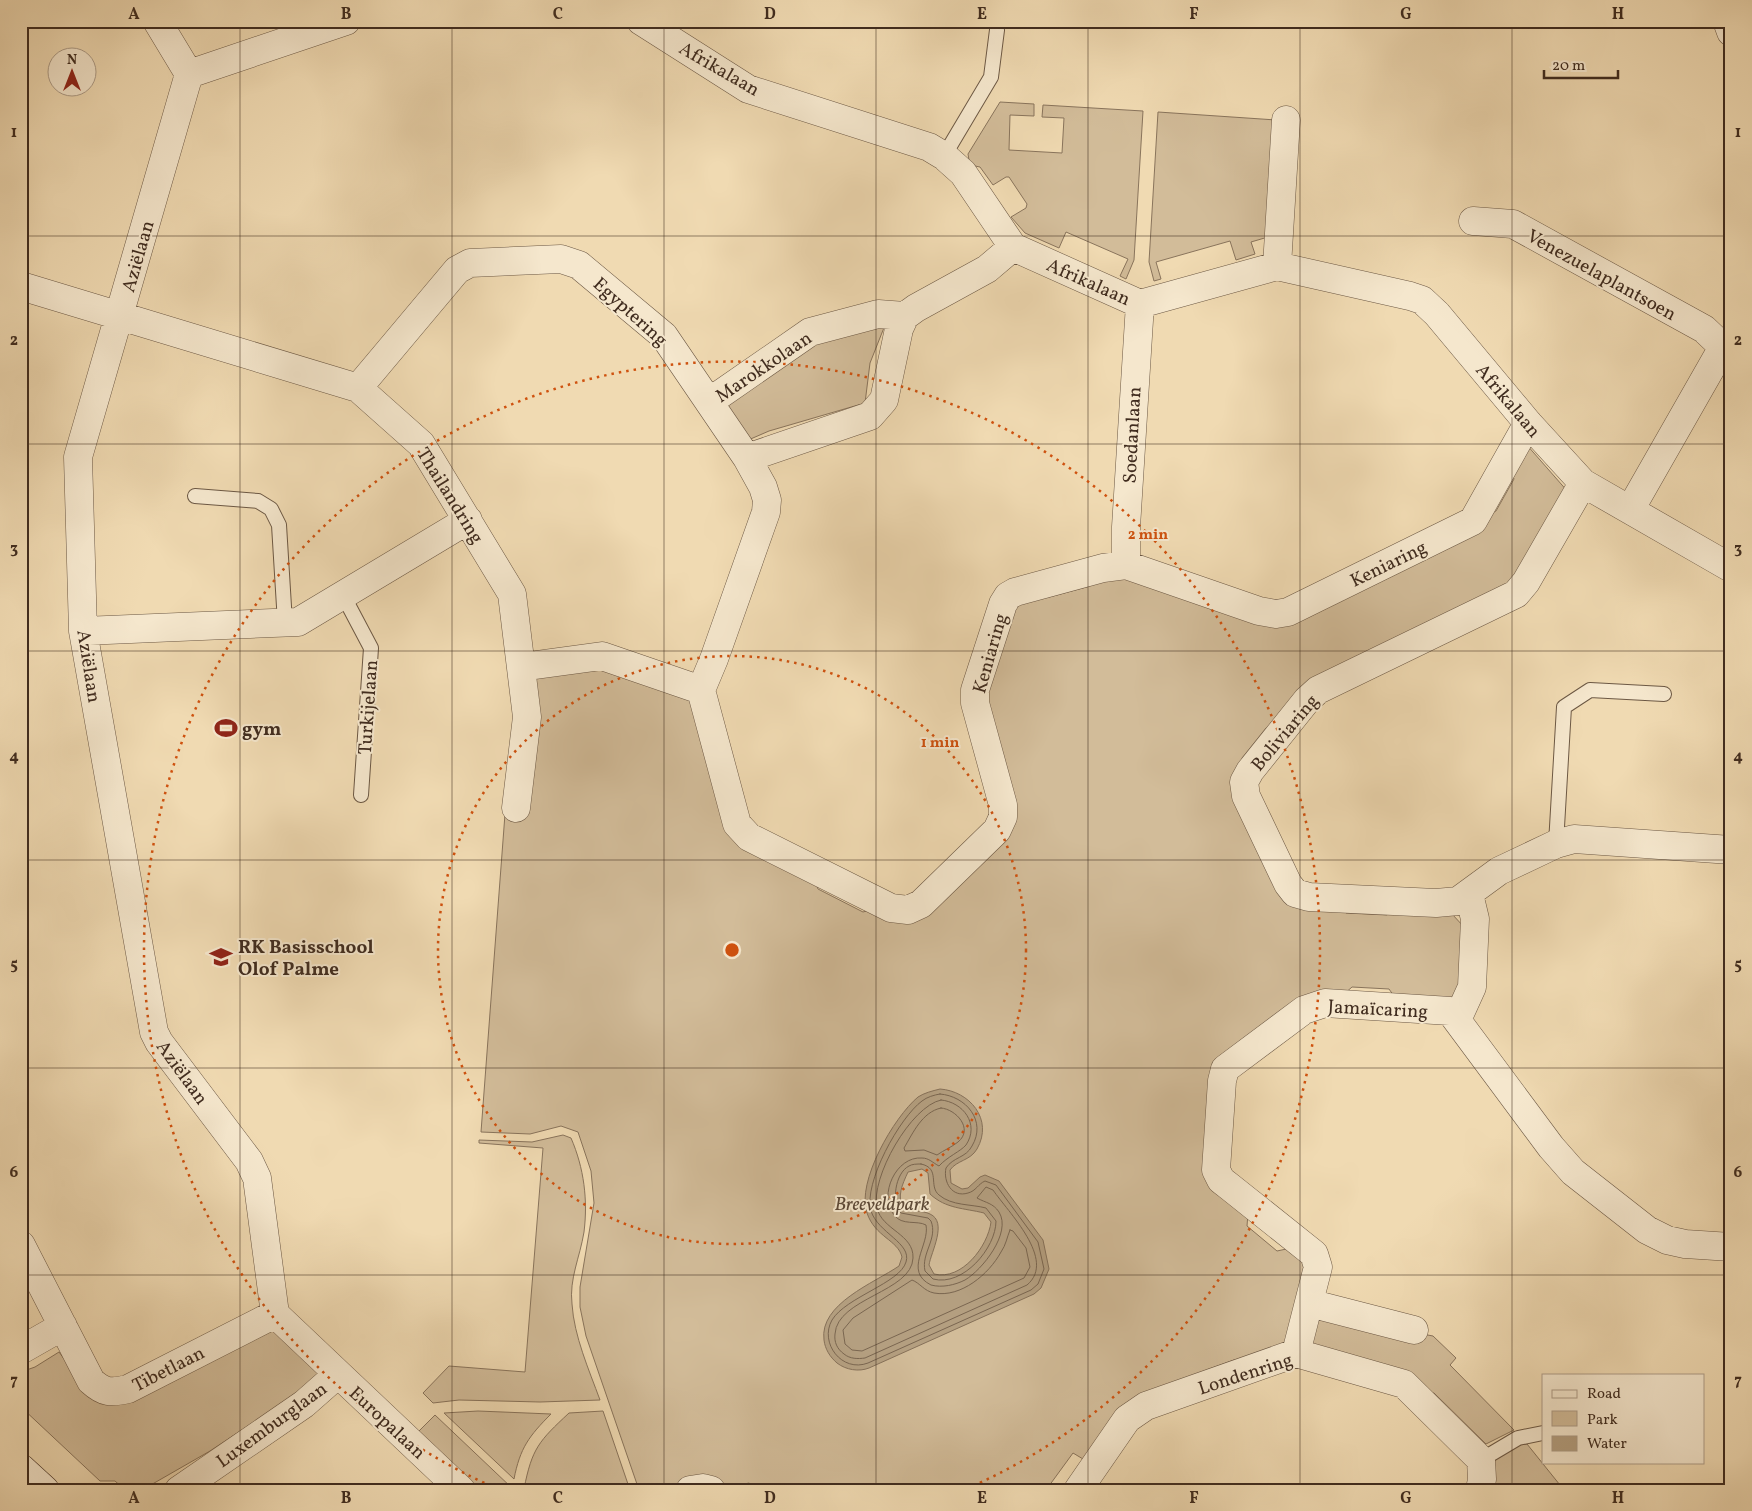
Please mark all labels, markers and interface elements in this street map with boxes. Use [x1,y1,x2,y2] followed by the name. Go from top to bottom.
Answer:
[128,4,140,26] text: A
[341,4,352,26] text: B
[553,4,563,26] text: C
[764,4,776,26] text: D
[977,4,987,26] text: E
[1189,4,1199,26] text: F
[1400,4,1412,26] text: G
[1612,4,1624,26] text: H
[674,36,764,103] street label: Afrikalaan
[48,48,98,98] north arrow
[1544,48,1618,80] scale bar
[67,51,77,70] text: N
[1552,56,1585,77] text: 20 m
[11,122,17,144] text: 1
[1735,122,1741,144] text: 1
[116,218,162,295] street label: Aziëlaan
[1522,224,1681,328] street label: Venezuelaplantsoen
[1042,253,1134,313] street label: Afrikalaan
[587,272,673,353] street label: Egyptering
[711,326,818,410] street label: Marokkolaan
[10,330,18,352] text: 2
[1734,330,1742,352] text: 2
[1469,359,1546,444] street label: Afrikalaan
[1117,386,1149,484] street label: Soedanlaan
[409,443,489,549] street label: Thailandring
[1128,525,1168,546] text: 2 min
[1346,535,1432,595] street label: Keniaring
[10,538,18,560] text: 3
[1734,538,1742,560] text: 3
[967,610,1015,697] street label: Keniaring
[69,628,107,705] street label: Aziëlaan
[353,659,385,755] street label: Turkijelaan
[1246,689,1325,777] street label: Boliviaring
[213,715,239,741] sports icon: gym
[242,717,281,743] place label: gym
[921,733,959,754] text: 1 min
[9,746,19,768] text: 4
[1733,746,1743,768] text: 4
[238,935,374,983] place label: RK Basisschool Olof Palme
[723,941,741,959] centre of rings
[208,944,234,970] school or university icon: RK Basisschool Olof Palme
[10,954,18,976] text: 5
[1734,954,1742,976] text: 5
[1327,994,1429,1026] street label: Jamaïcaring
[149,1036,214,1111] street label: Aziëlaan
[10,1162,19,1184] text: 6
[1734,1162,1743,1184] text: 6
[834,1192,930,1218] park label: Breeveldpark
[128,1341,210,1399] street label: Tibetlaan
[1195,1347,1296,1402] street label: Londenring
[10,1370,18,1392] text: 7
[1734,1370,1742,1392] text: 7
[1542,1374,1704,1464] legend
[211,1376,333,1475] street label: Luxemburglaan
[342,1381,431,1466] street label: Europalaan
[1587,1384,1621,1405] text: Road
[1587,1410,1618,1431] text: Park
[1587,1434,1627,1455] text: Water
[128,1488,140,1510] text: A
[341,1488,352,1510] text: B
[553,1488,563,1510] text: C
[764,1488,776,1510] text: D
[977,1488,987,1510] text: E
[1189,1488,1199,1510] text: F
[1400,1488,1412,1510] text: G
[1612,1488,1624,1510] text: H

